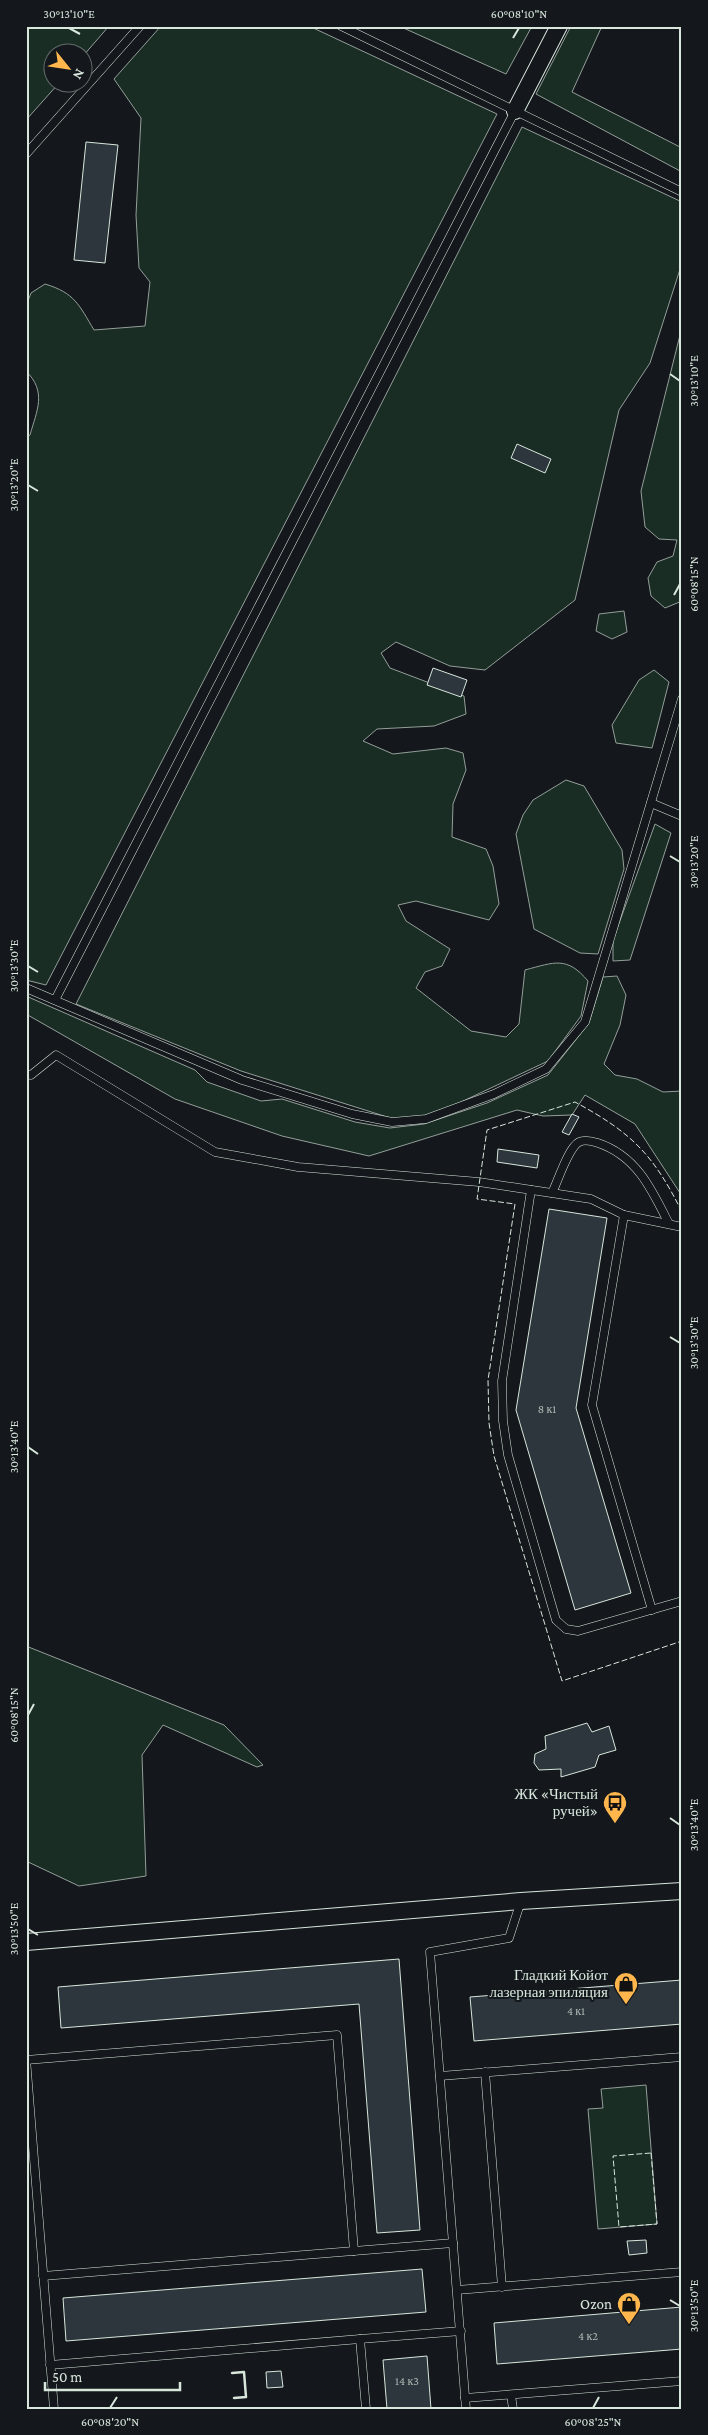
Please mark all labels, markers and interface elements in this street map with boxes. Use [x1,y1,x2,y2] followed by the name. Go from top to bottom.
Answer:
[43,7,95,21] text: 30°13'10"E
[491,7,547,21] text: 60°08'10"N
[42,42,92,92] north arrow
[70,66,89,83] text: N
[687,355,701,407] text: 30°13'10"E
[7,458,21,511] text: 30°13'20"E
[687,556,701,612] text: 60°08'15"N
[687,835,701,888] text: 30°13'20"E
[7,939,21,992] text: 30°13'30"E
[687,1316,701,1369] text: 30°13'30"E
[538,1402,556,1416] house number: 8 к1
[7,1420,21,1473] text: 30°13'40"E
[7,1687,21,1743] text: 60°08'15"N
[514,1786,598,1819] place label: ЖК «Чистый ручей»
[602,1790,628,1824] bus stop icon: ЖК «Чистый ручей»
[687,1798,701,1851] text: 30°13'40"E
[7,1902,21,1955] text: 30°13'50"E
[490,1967,608,2000] place label: Гладкий Койот лазерная эпиляция
[613,1971,639,2005] shop icon: Гладкий Койот лазерная эпиляция
[567,2004,585,2018] house number: 4 к1
[687,2279,701,2332] text: 30°13'50"E
[616,2291,642,2325] shop icon: Ozon
[580,2296,612,2312] place label: Ozon
[578,2329,598,2343] house number: 4 к2
[45,2360,180,2392] scale bar
[52,2369,82,2385] text: 50 m
[395,2374,419,2388] house number: 14 к3
[81,2415,139,2429] text: 60°08'20"N
[564,2415,622,2429] text: 60°08'25"N

